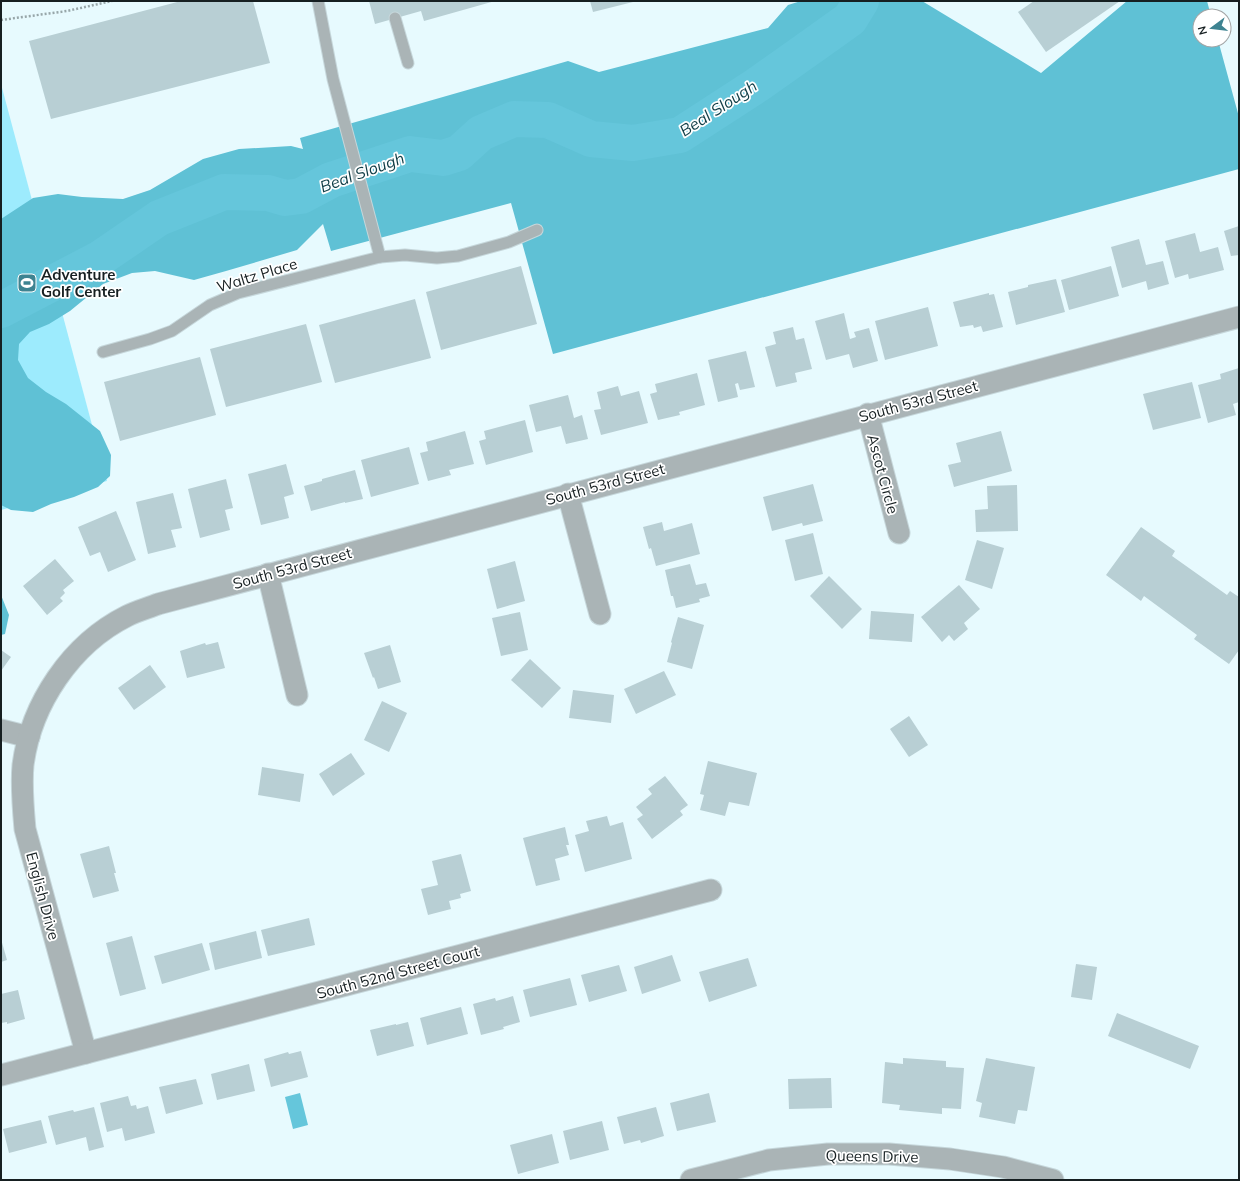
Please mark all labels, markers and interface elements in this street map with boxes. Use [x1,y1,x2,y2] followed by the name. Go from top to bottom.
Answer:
[1192,8,1232,48] north arrow
[1195,25,1210,36] text: N
[676,76,760,140] water label: Beal Slough
[317,147,407,197] water label: Beal Slough
[214,254,300,296] street label: Waltz Place
[41,265,121,301] place label: Adventure Golf Center
[16,272,38,294] sports icon: Adventure Golf Center
[856,376,980,426] street label: South 53rd Street
[863,432,903,516] street label: Ascot Circle
[543,459,667,509] street label: South 53rd Street
[230,543,354,593] street label: South 53rd Street
[22,850,64,942] street label: English Drive
[315,941,481,1003] street label: South 52nd Street Court
[825,1146,919,1166] street label: Queens Drive

